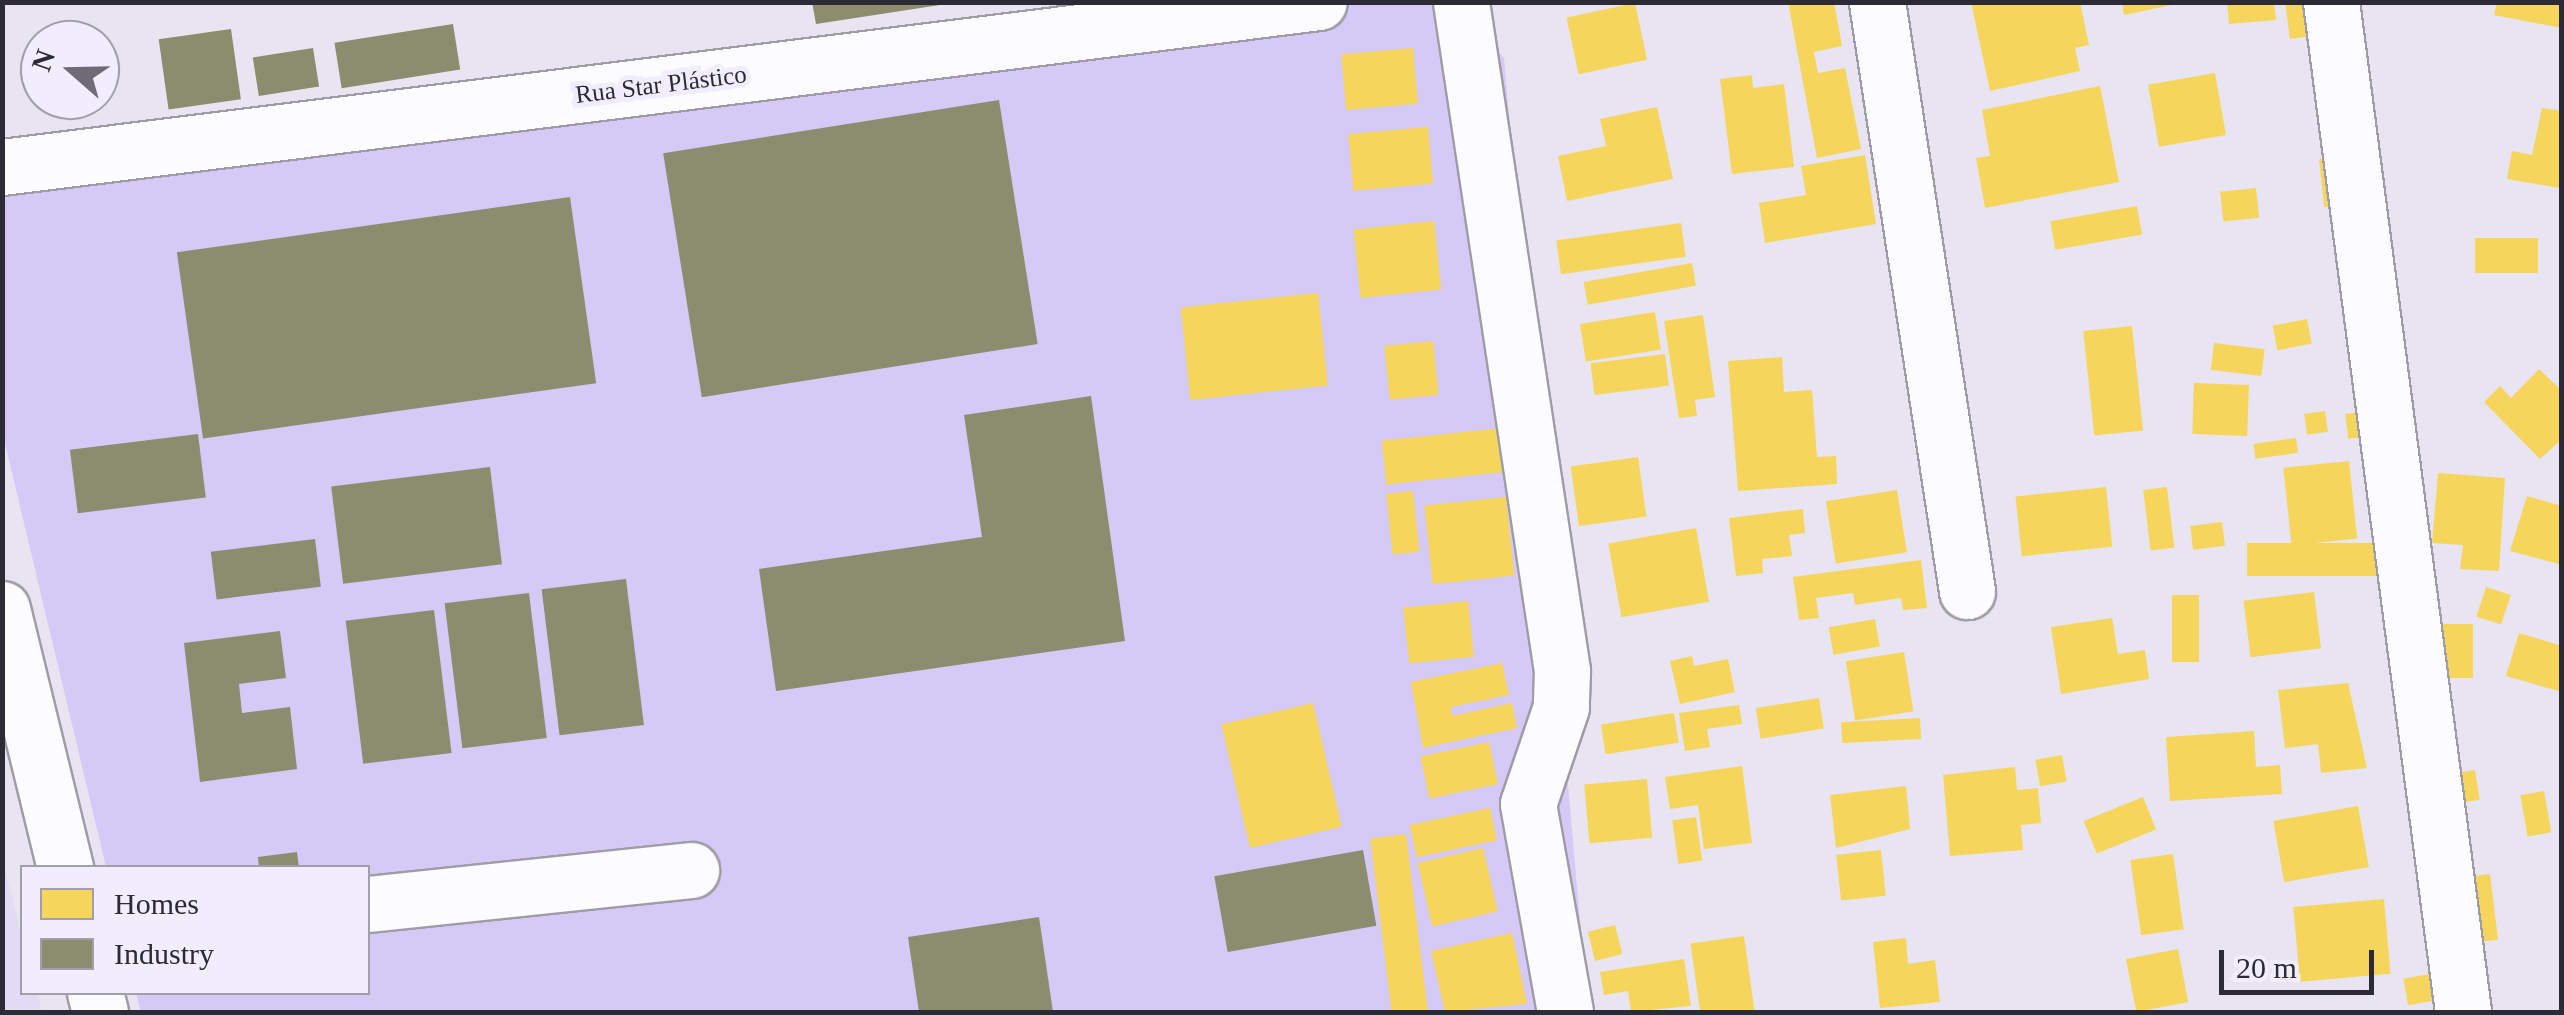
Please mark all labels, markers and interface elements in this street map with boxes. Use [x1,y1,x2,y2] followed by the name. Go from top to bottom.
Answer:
[20,20,120,120] north arrow
[25,45,61,75] text: N
[574,60,748,110] street label: Rua Star Plástico
[20,865,370,995] legend
[114,887,199,920] text: Homes
[2224,930,2379,992] scale bar
[114,937,214,970] text: Industry
[2236,951,2297,984] text: 20 m

